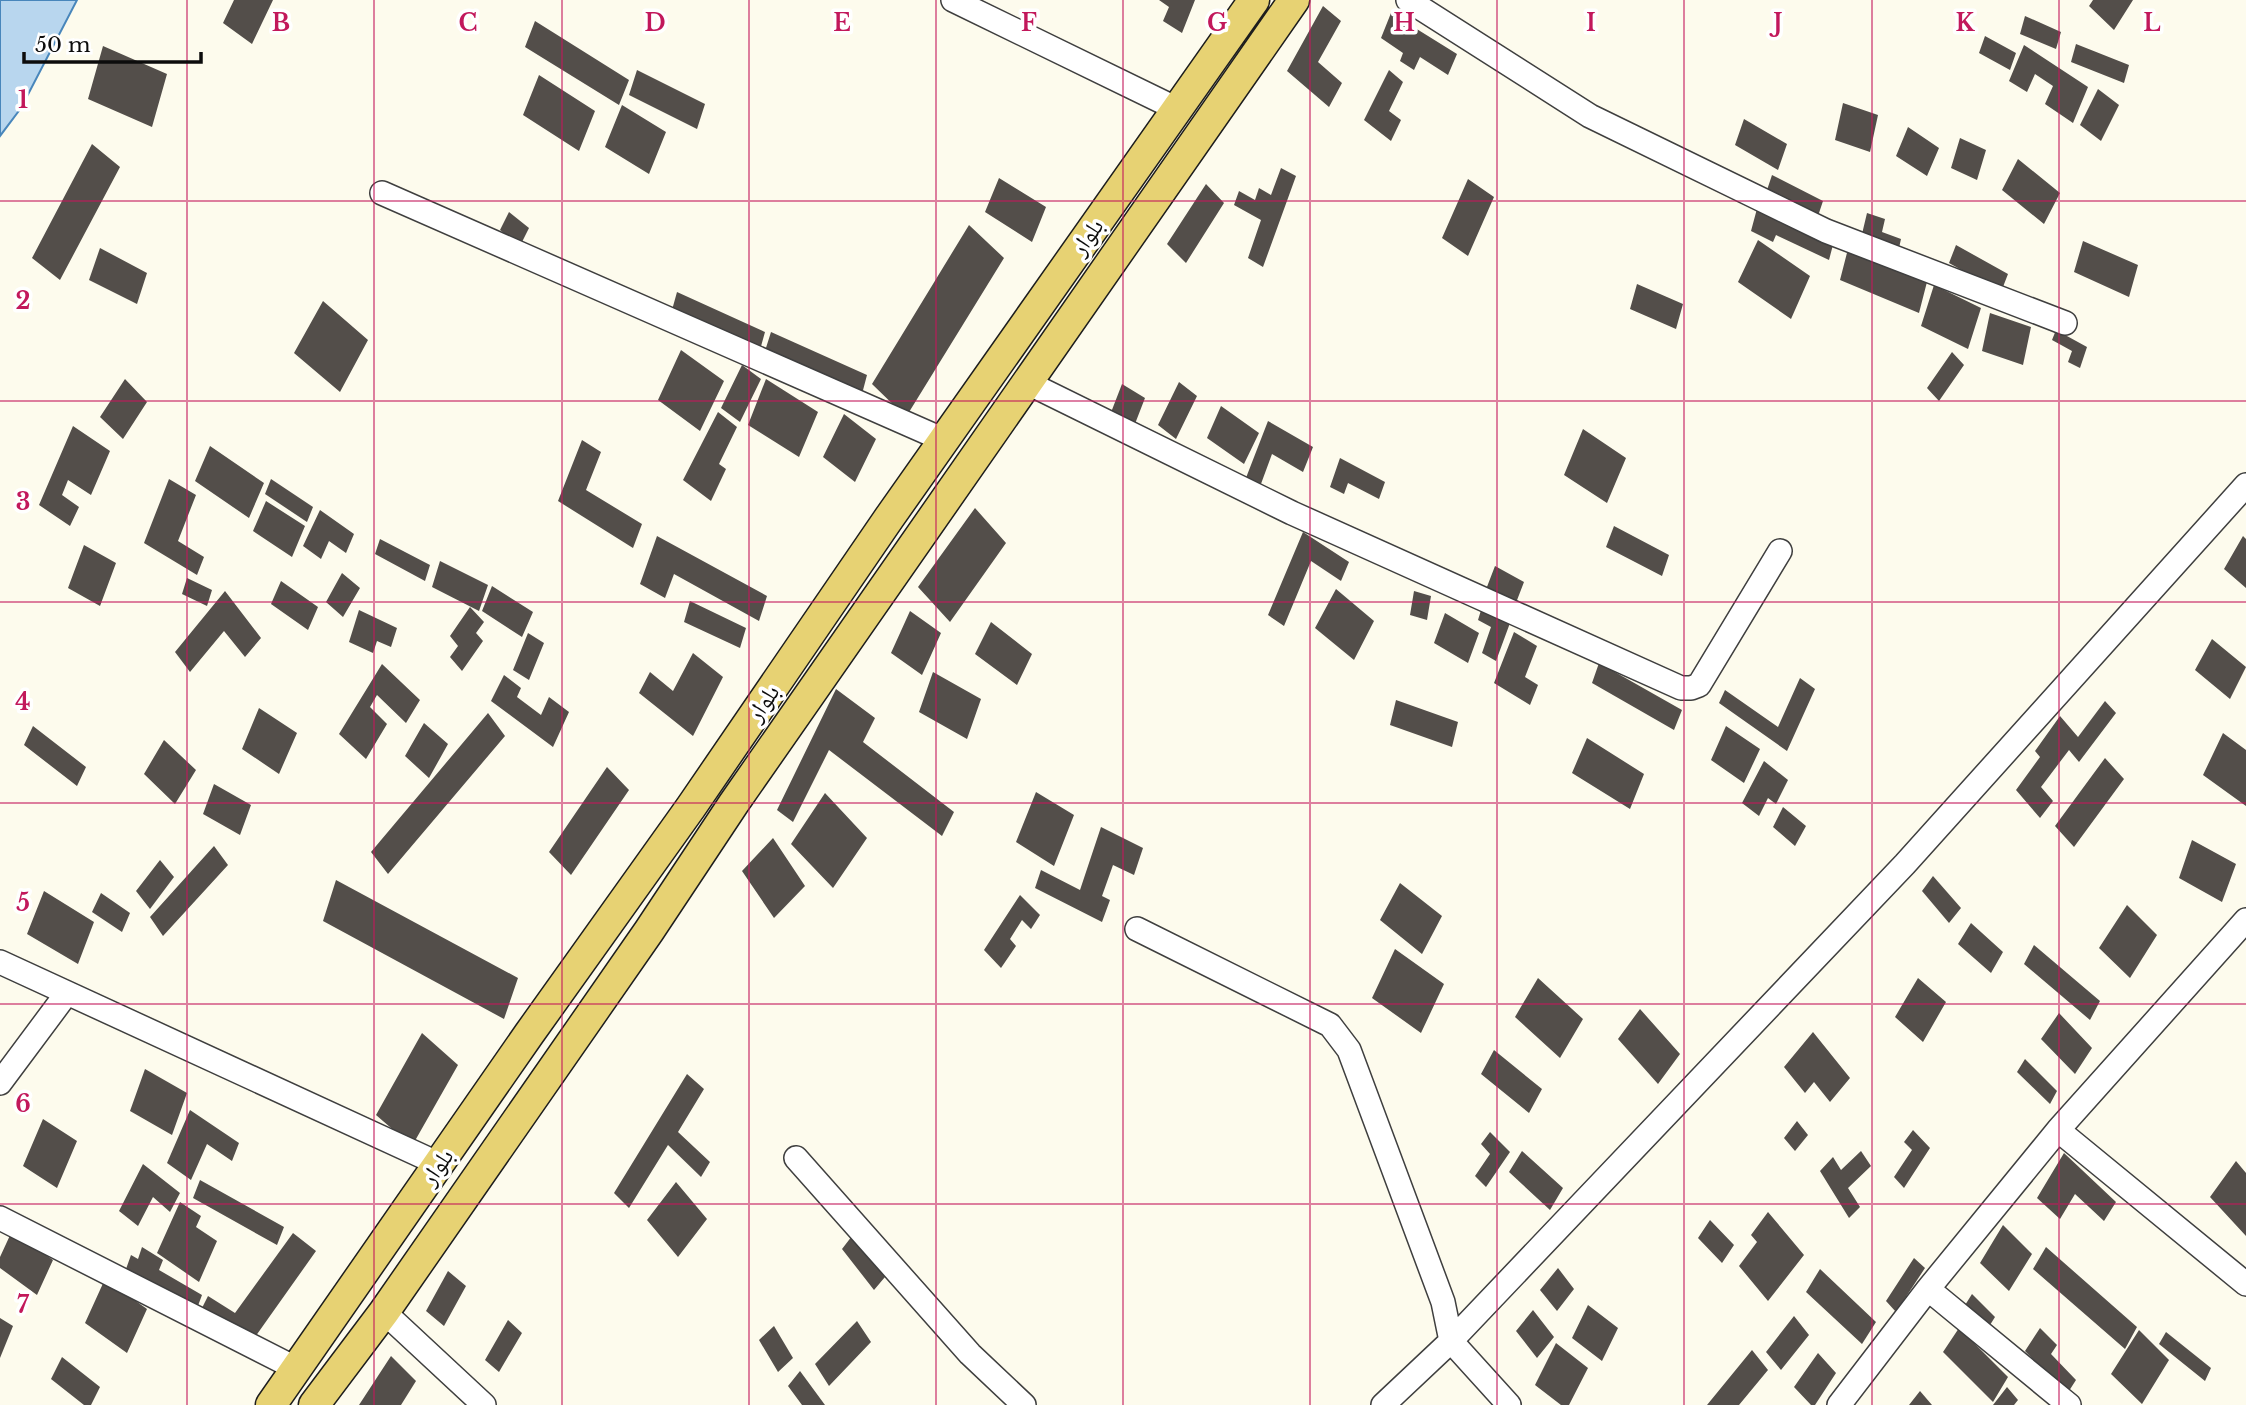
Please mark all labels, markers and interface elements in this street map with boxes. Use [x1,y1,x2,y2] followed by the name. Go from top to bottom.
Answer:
[272,9,290,37] text: B
[459,9,477,37] text: C
[644,9,666,37] text: D
[833,9,851,37] text: E
[1021,9,1037,37] text: F
[1207,9,1227,37] text: G
[1393,9,1415,37] text: H
[1586,9,1596,37] text: I
[1769,9,1783,37] text: J
[1956,9,1976,37] text: K
[2143,9,2161,37] text: L
[24,21,201,65] scale bar
[35,32,91,58] text: 50 m
[18,86,28,114] text: 1
[1063,213,1110,262] street label: بلوار
[16,287,30,315] text: 2
[16,488,30,516] text: 3
[739,679,785,728] street label: بلوار
[15,688,31,716] text: 4
[16,889,30,917] text: 5
[15,1090,31,1118] text: 6
[413,1143,460,1192] street label: بلوار
[17,1291,30,1319] text: 7

